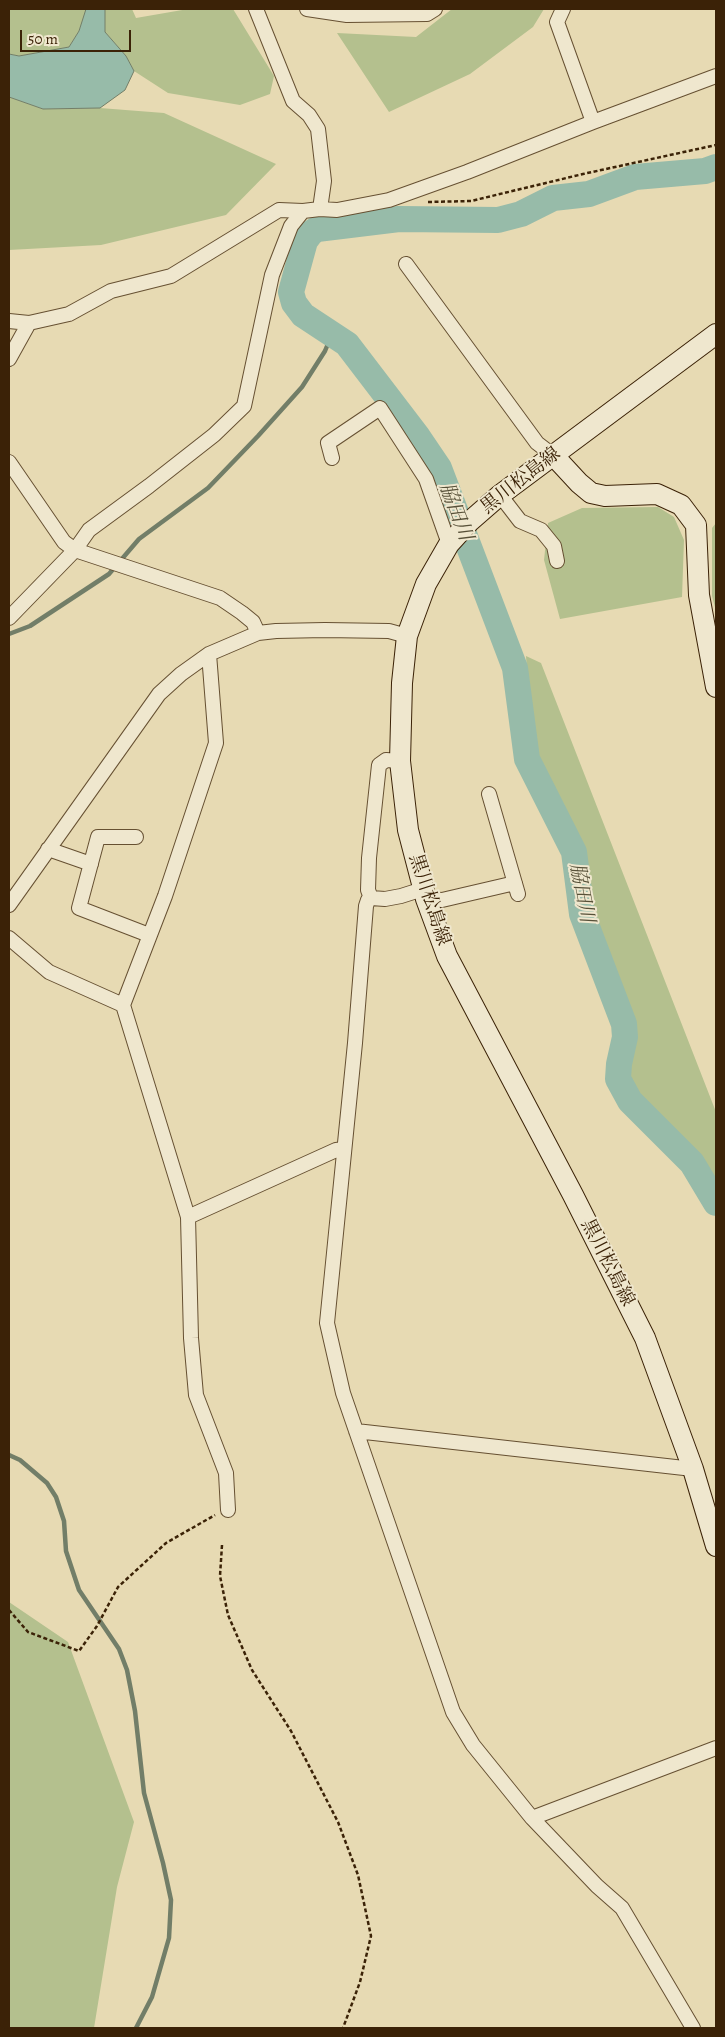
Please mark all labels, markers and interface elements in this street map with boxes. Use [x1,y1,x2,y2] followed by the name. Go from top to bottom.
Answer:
[22,20,134,52] scale bar
[28,29,58,49] text: 50 m
[477,443,565,519] street label: 黒川松島線
[433,480,477,544] water label: 脇田川
[403,851,455,949] street label: 黒川松島線
[563,861,599,925] water label: 脇田川
[575,1216,639,1310] street label: 黒川松島線

